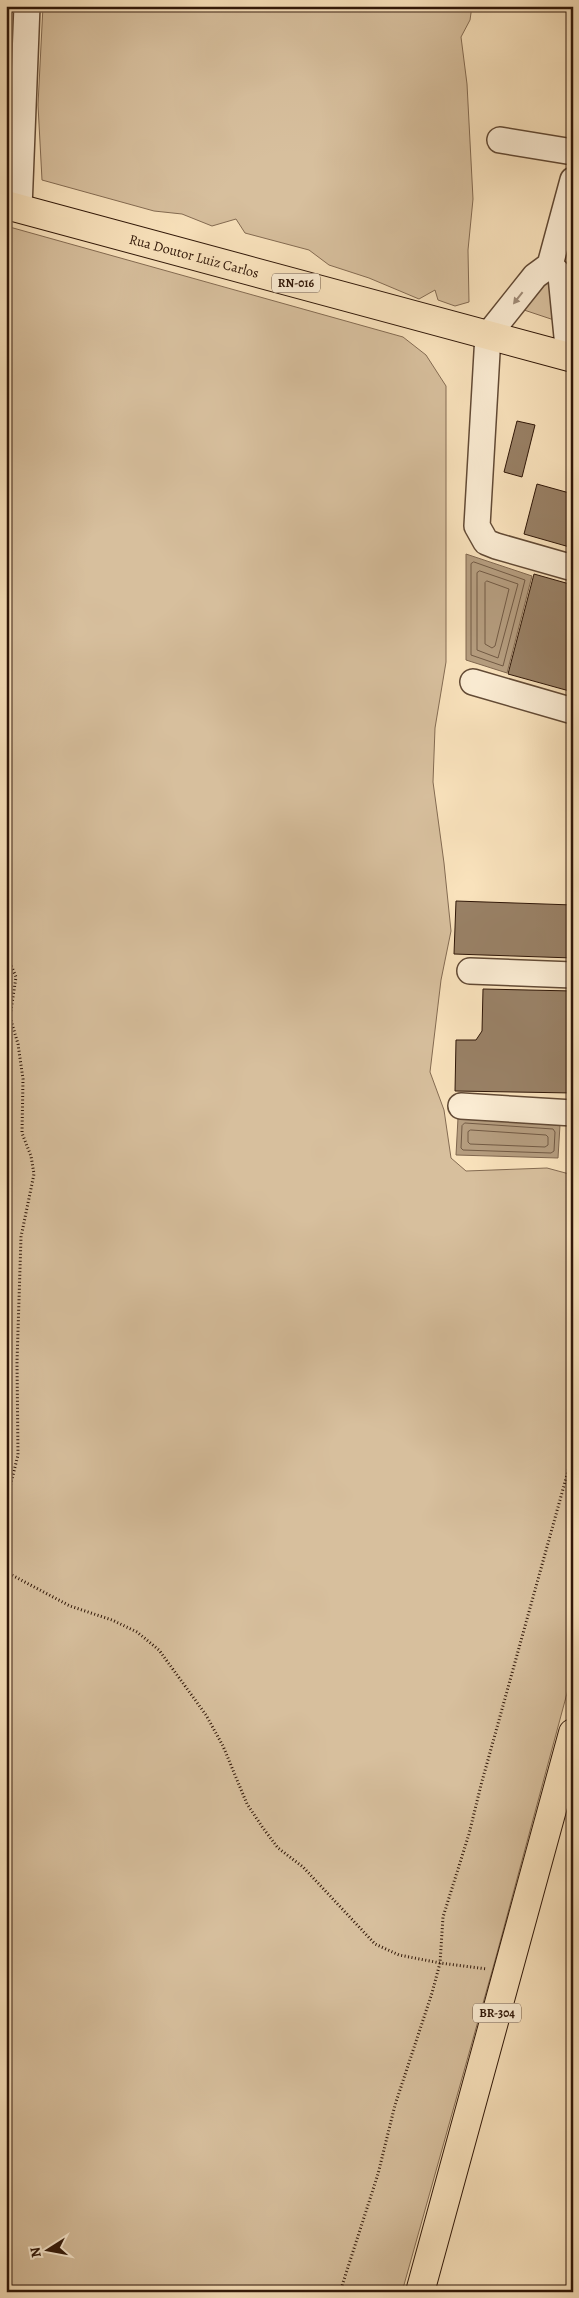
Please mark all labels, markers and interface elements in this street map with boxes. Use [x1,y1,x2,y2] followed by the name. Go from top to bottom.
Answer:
[127,229,261,282] street label: Rua Doutor Luiz Carlos
[272,274,320,292] road number: RN-016
[512,291,523,304] one-way arrow
[473,2004,521,2022] road number: BR-304
[22,2226,72,2276] north arrow
[25,2246,46,2259] text: N

